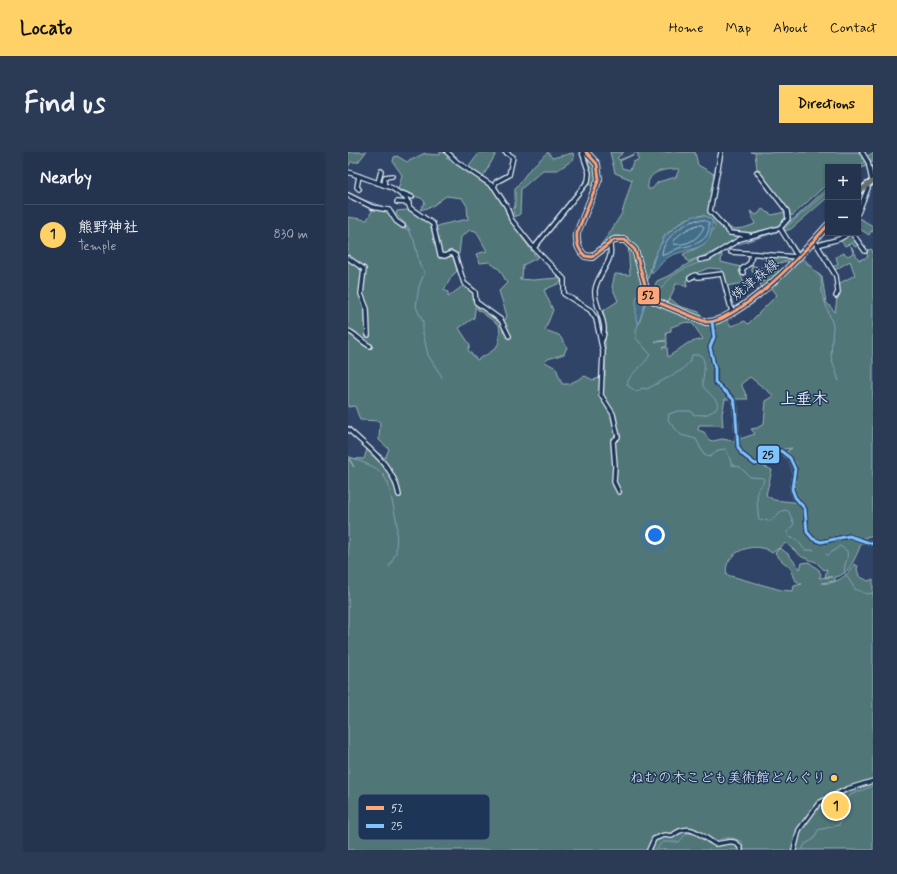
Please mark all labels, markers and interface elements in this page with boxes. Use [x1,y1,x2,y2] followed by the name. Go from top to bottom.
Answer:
[20,16,72,41] text: Locato
[669,19,703,37] text: Home
[725,19,751,37] text: Map
[773,19,808,37] text: About
[830,19,877,37] text: Contact
[779,85,873,123] button: Directions
[24,86,105,123] text: Find us
[825,164,861,236] map controls
[825,164,861,200] button: +
[40,167,92,189] text: Nearby
[825,200,861,236] button: −
[78,218,138,238] text: 熊野神社
[50,226,56,243] text: 1
[273,226,308,243] text: 830 m
[78,238,116,255] text: Temple
[728,255,782,305] street label: 焼津森線
[637,286,660,305] line badge: 52
[642,289,654,303] text: 52
[780,389,828,410] district label: 上垂木
[757,445,780,464] line badge: 25
[762,449,774,463] text: 25
[645,525,665,545] your location
[630,769,826,787] place label: ねむの木こども美術館どんぐり
[829,773,839,783] marker: ねむの木こども美術館どんぐり
[823,791,849,821] pin: 1
[358,794,490,840] legend
[391,802,404,816] text: 52
[391,820,402,834] text: 25

